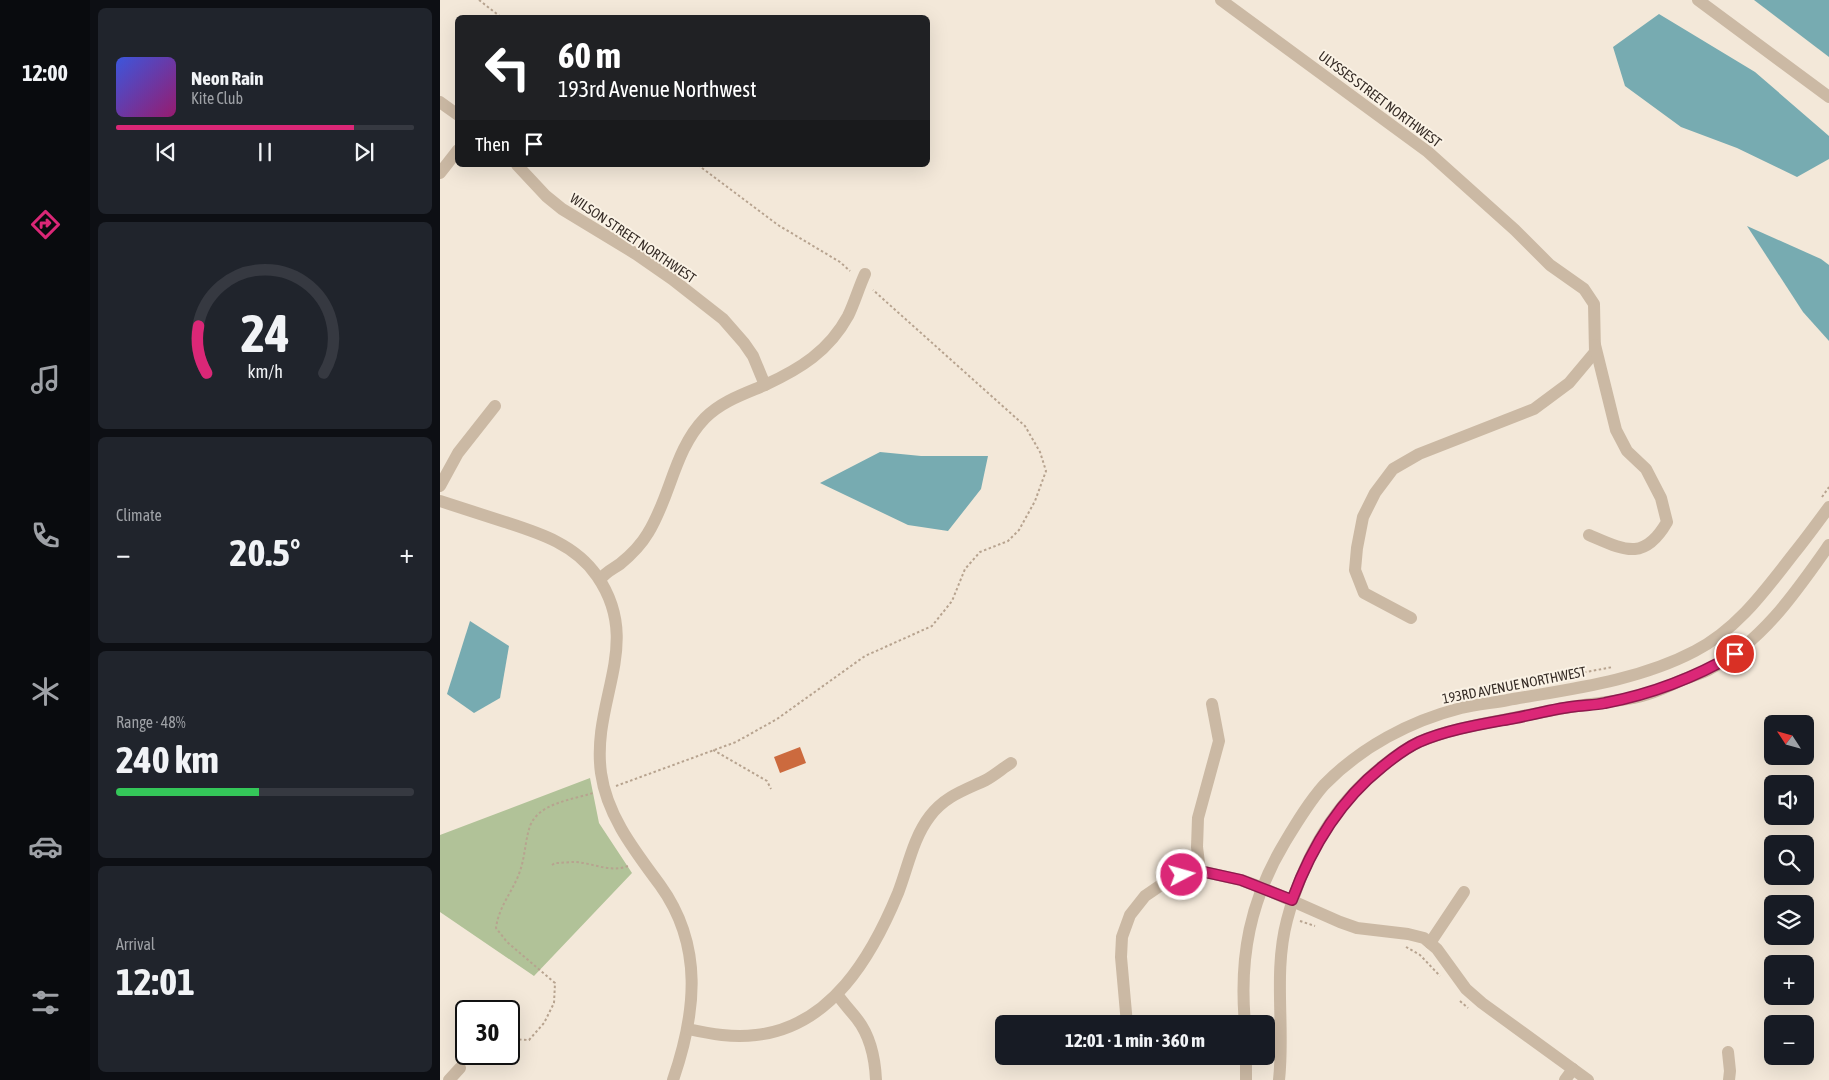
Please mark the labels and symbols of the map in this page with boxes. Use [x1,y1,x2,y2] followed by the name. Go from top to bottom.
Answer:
[1316,48,1444,150] street label: ULYSSES STREET NORTHWEST
[567,190,699,286] street label: WILSON STREET NORTHWEST
[1714,633,1756,675] pin
[1441,663,1587,707] street label: 193RD AVENUE NORTHWEST
[1764,715,1814,765] north arrow
[1155,848,1207,900] position arrow
[455,1000,520,1065] speed limit sign: 30

